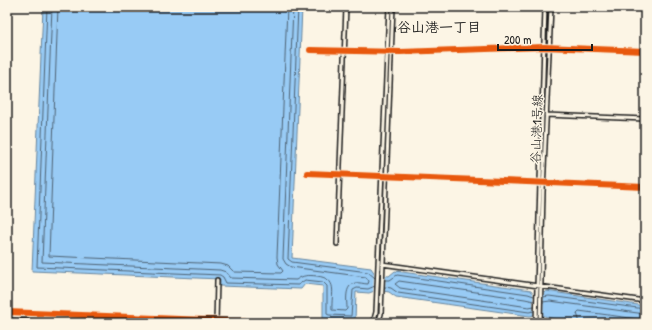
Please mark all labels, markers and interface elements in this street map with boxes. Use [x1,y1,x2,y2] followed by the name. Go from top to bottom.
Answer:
[397,17,481,36] district label: 谷山港一丁目
[498,26,592,52] scale bar
[504,31,531,48] text: 200 m
[526,93,546,164] street label: 谷山港1号線

